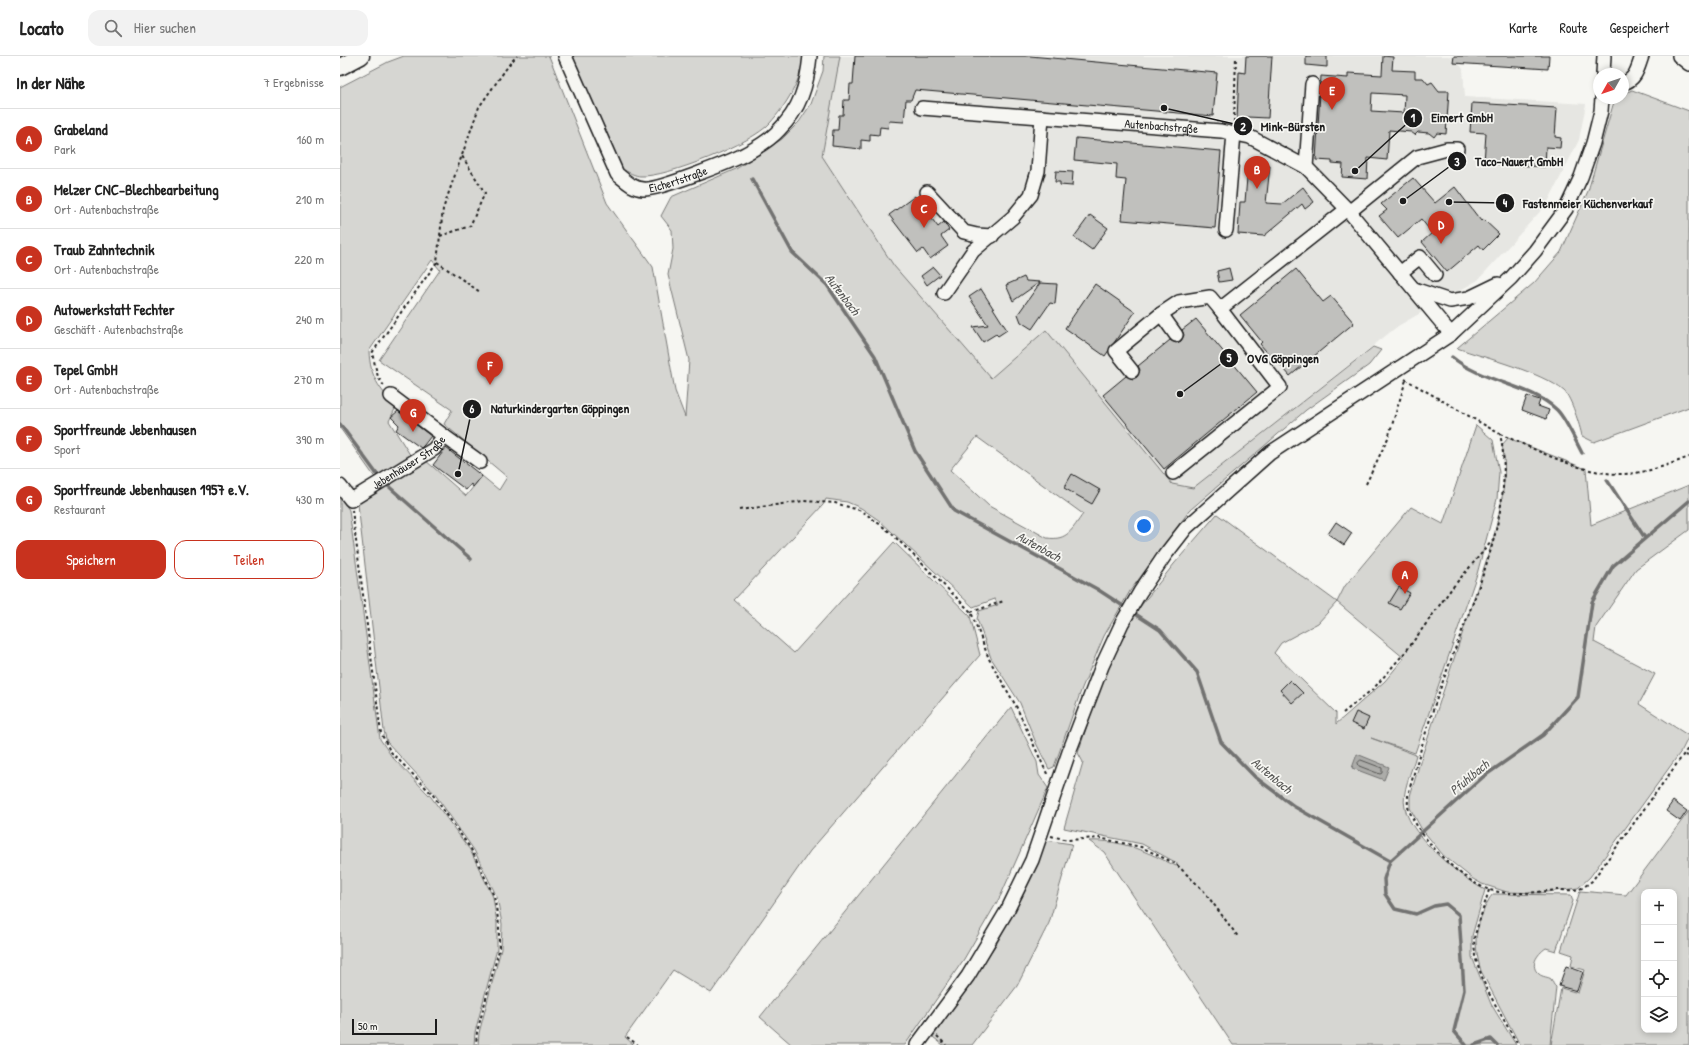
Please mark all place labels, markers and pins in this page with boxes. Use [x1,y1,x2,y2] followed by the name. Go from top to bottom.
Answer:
[1319,77,1345,110] pin: E
[1403,105,1501,130] callout: Eimert GmbH
[1233,114,1334,139] callout: Mink-Bürsten
[1447,149,1572,174] callout: Taco-Nauert GmbH
[1244,156,1270,189] pin: B
[1495,191,1661,216] callout: Fastenmeier Küchenverkauf
[911,195,937,228] pin: C
[1428,211,1454,244] pin: D
[1219,346,1327,371] callout: OVG Göppingen
[477,352,503,385] pin: F
[462,396,637,421] callout: Naturkindergarten Göppingen
[400,399,426,432] pin: G
[1392,561,1418,594] pin: A

